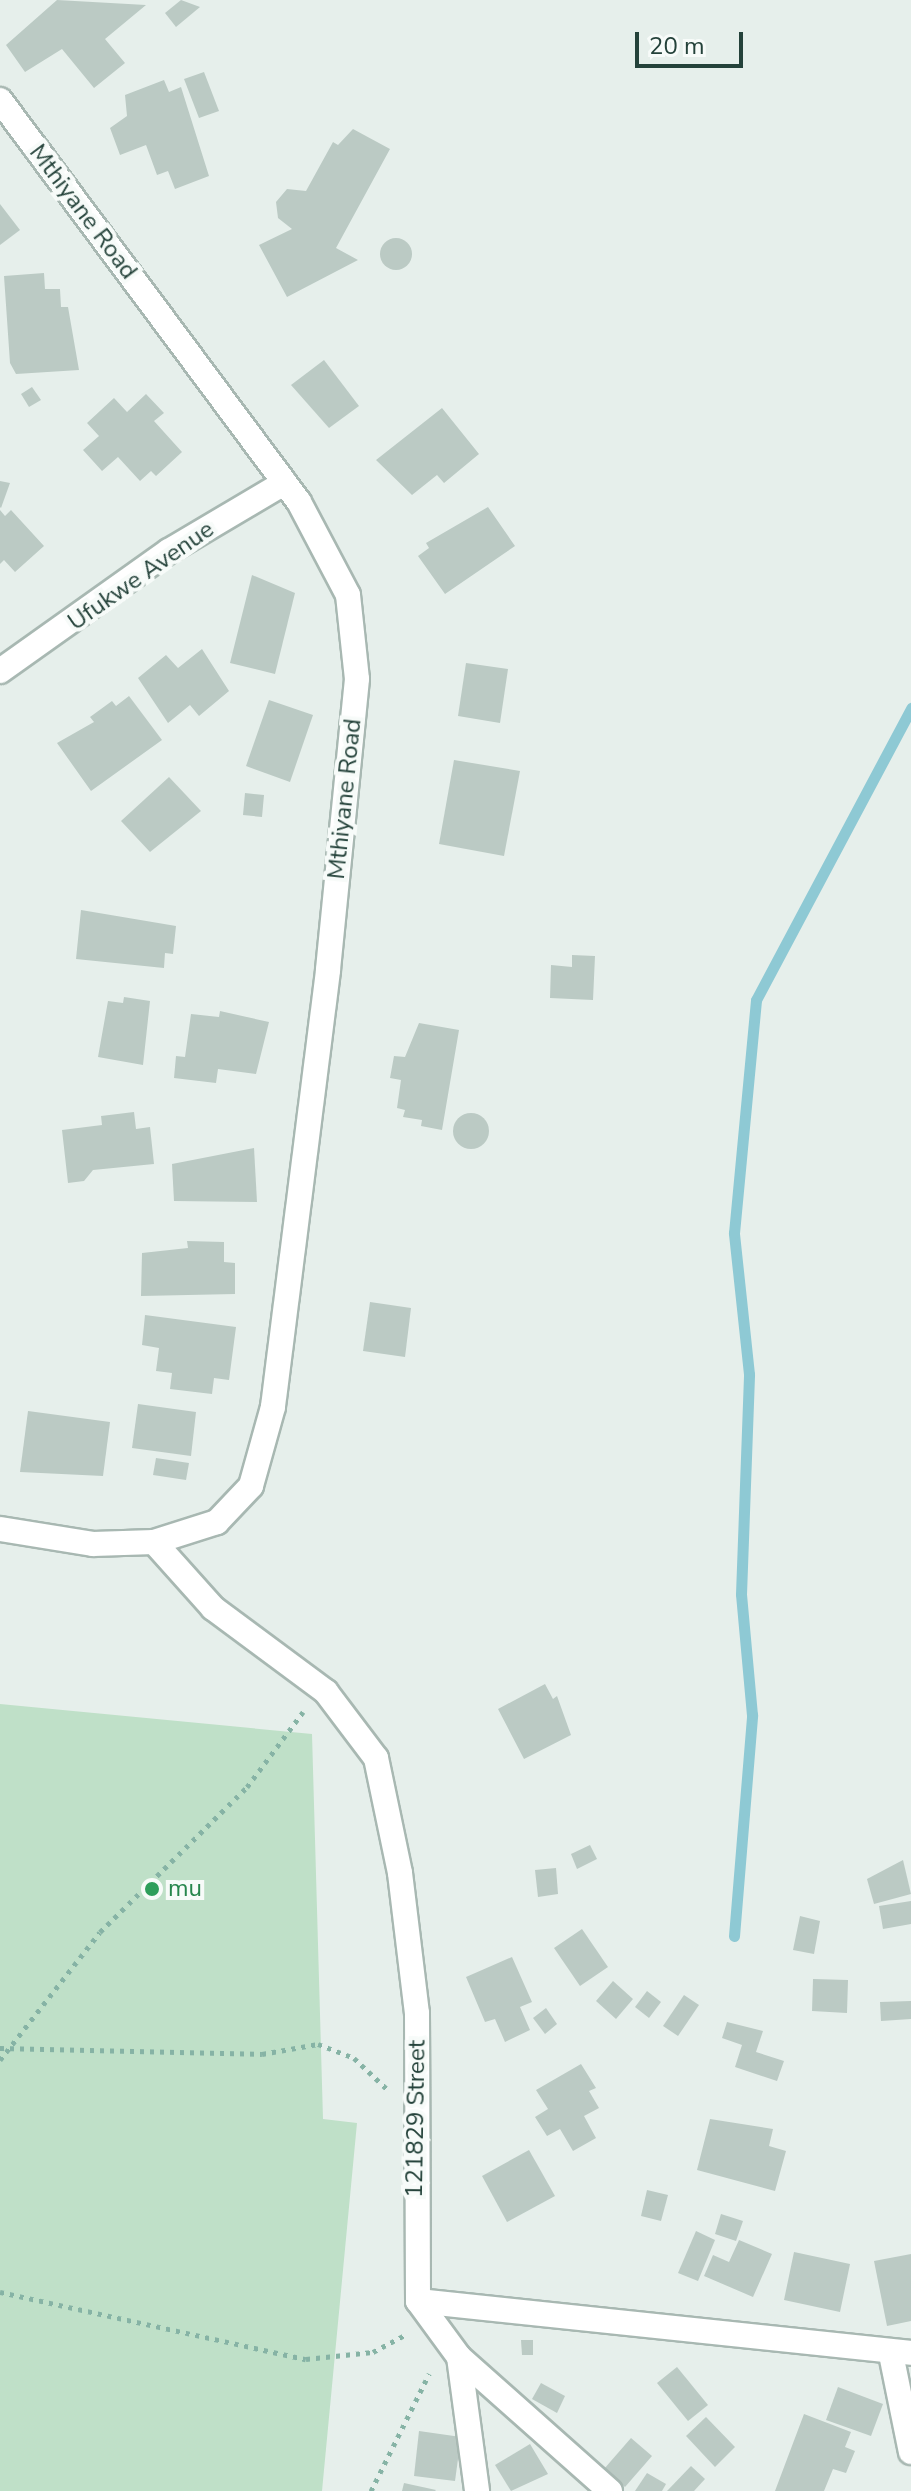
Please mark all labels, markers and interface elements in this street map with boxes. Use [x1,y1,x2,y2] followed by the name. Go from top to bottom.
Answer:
[639,16,747,66] scale bar
[649,30,705,62] text: 20 m
[23,139,143,285] street label: Mthiyane Road
[63,515,219,637] street label: Ufukwe Avenue
[322,717,368,881] street label: Mthiyane Road
[168,1875,202,1903] place label: mu
[143,1880,161,1898] marker: mu
[400,2040,432,2198] street label: 121829 Street

